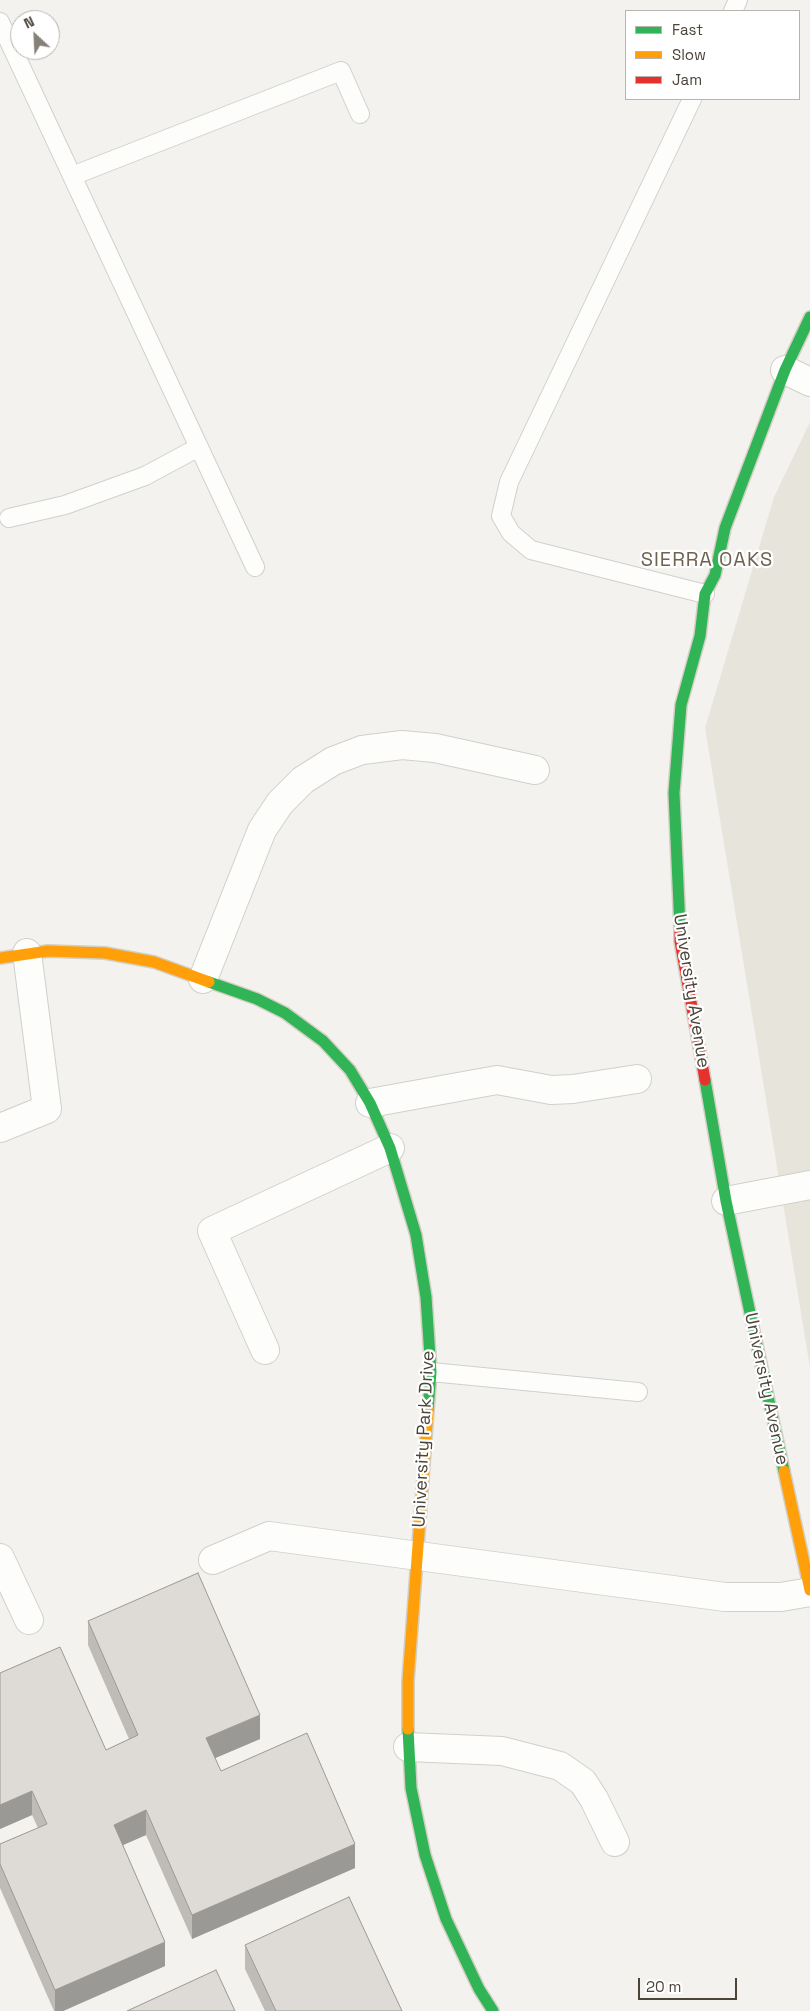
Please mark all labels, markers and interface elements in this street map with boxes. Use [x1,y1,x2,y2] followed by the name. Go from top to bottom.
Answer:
[10,10,60,60] north arrow
[625,10,800,100] legend
[21,12,37,32] text: N
[672,20,703,39] text: Fast
[672,45,706,64] text: Slow
[672,70,702,89] text: Jam
[639,549,775,573] district label: SIERRA OAKS
[668,913,714,1069] street label: University Avenue
[739,1311,793,1467] street label: University Avenue
[409,1350,439,1528] street label: University Park Drive
[640,1968,739,2000] scale bar
[646,1977,681,1996] text: 20 m

